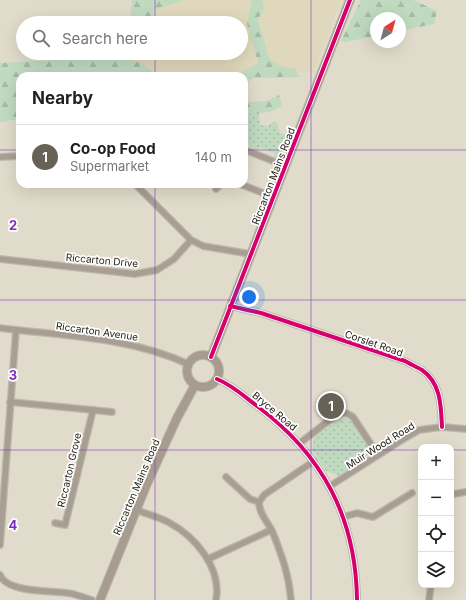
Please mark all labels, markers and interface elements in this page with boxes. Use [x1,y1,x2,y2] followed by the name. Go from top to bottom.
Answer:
[370,12,406,48] north arrow
[16,16,248,60] search box
[30,27,52,49] icon: search
[62,29,148,48] text: Search here
[32,88,93,108] text: Nearby
[249,126,297,226] street label: Riccarton Mains Road
[70,139,156,158] text: Co-op Food
[42,149,48,165] text: 1
[195,149,232,165] text: 140 m
[70,158,149,174] text: Supermarket
[9,217,17,233] text: 2
[65,251,139,269] street label: Riccarton Drive
[239,287,259,307] your location
[55,319,139,343] street label: Riccarton Avenue
[343,327,405,359] street label: Corslet Road
[9,367,17,383] text: 3
[250,389,300,433] street label: Bryce Road
[318,391,344,421] pin: 1
[344,419,416,471] street label: Muir Wood Road
[55,432,83,508] street label: Riccarton Grove
[110,437,162,537] street label: Riccarton Mains Road
[418,444,454,588] map controls
[418,444,454,480] button: +
[418,480,454,516] button: −
[418,516,454,552] button: locate
[9,517,18,533] text: 4
[418,552,454,588] button: layers

